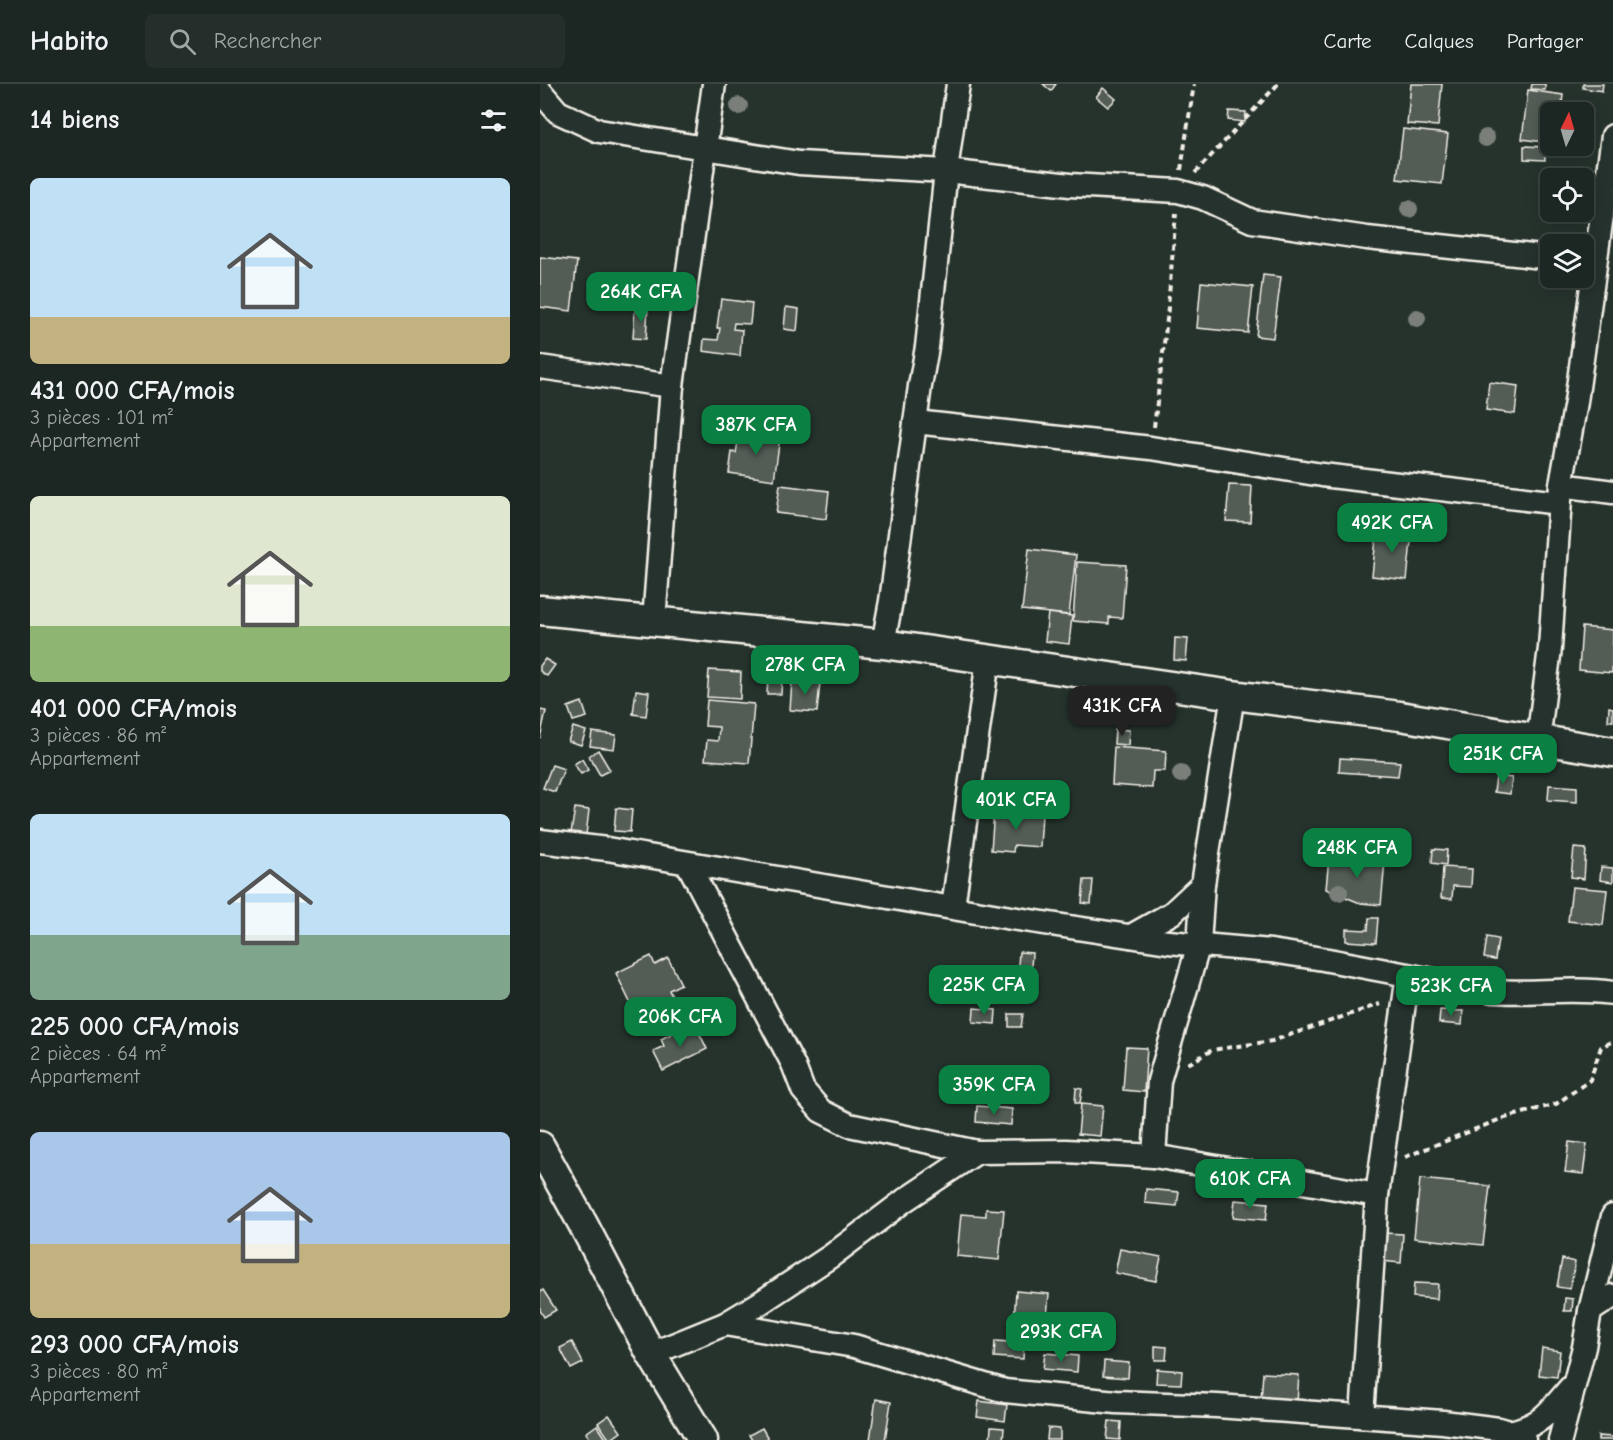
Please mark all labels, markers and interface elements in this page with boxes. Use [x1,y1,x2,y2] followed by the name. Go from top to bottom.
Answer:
[145,14,565,68] search box
[30,25,109,57] text: Habito
[166,25,199,58] icon: search
[214,28,321,54] text: Rechercher
[1324,29,1372,53] text: Carte
[1405,29,1474,53] text: Calques
[1507,29,1583,53] text: Partager
[1540,102,1594,156] north arrow
[1540,102,1594,288] map controls
[477,104,510,137] icon: filters
[30,105,119,135] text: 14 biens
[1540,168,1594,222] button: locate
[216,217,324,325] icon: home
[1540,234,1594,288] button: layers
[579,272,703,323] pin: 264K CFA
[600,280,682,303] text: 264K CFA
[30,376,235,406] text: 431 000 CFA/mois
[694,405,818,456] pin: 387K CFA
[30,406,173,429] text: 3 pièces · 101 m²
[716,413,796,436] text: 387K CFA
[30,429,140,452] text: Appartement
[1330,503,1454,554] pin: 492K CFA
[1351,511,1433,534] text: 492K CFA
[216,535,324,643] icon: home
[743,645,867,696] pin: 278K CFA
[765,653,845,676] text: 278K CFA
[1060,686,1184,737] pin: 431K CFA
[30,694,237,724] text: 401 000 CFA/mois
[1083,694,1161,717] text: 431K CFA
[30,724,166,747] text: 3 pièces · 86 m²
[1441,734,1565,785] pin: 251K CFA
[1463,742,1543,765] text: 251K CFA
[30,747,140,770] text: Appartement
[954,780,1078,831] pin: 401K CFA
[976,788,1056,811] text: 401K CFA
[1295,828,1419,879] pin: 248K CFA
[1317,836,1397,859] text: 248K CFA
[216,853,324,961] icon: home
[922,965,1046,1016] pin: 225K CFA
[1389,966,1513,1017] pin: 523K CFA
[943,973,1025,996] text: 225K CFA
[1410,974,1492,997] text: 523K CFA
[618,997,742,1048] pin: 206K CFA
[638,1005,722,1028] text: 206K CFA
[30,1012,239,1042] text: 225 000 CFA/mois
[30,1042,166,1065] text: 2 pièces · 64 m²
[30,1065,140,1088] text: Appartement
[932,1065,1056,1116] pin: 359K CFA
[953,1073,1035,1096] text: 359K CFA
[1188,1159,1312,1210] pin: 610K CFA
[1209,1167,1291,1190] text: 610K CFA
[216,1171,324,1279] icon: home
[999,1312,1123,1363] pin: 293K CFA
[1020,1320,1102,1343] text: 293K CFA
[30,1330,239,1360] text: 293 000 CFA/mois
[30,1360,168,1383] text: 3 pièces · 80 m²
[30,1383,140,1406] text: Appartement

